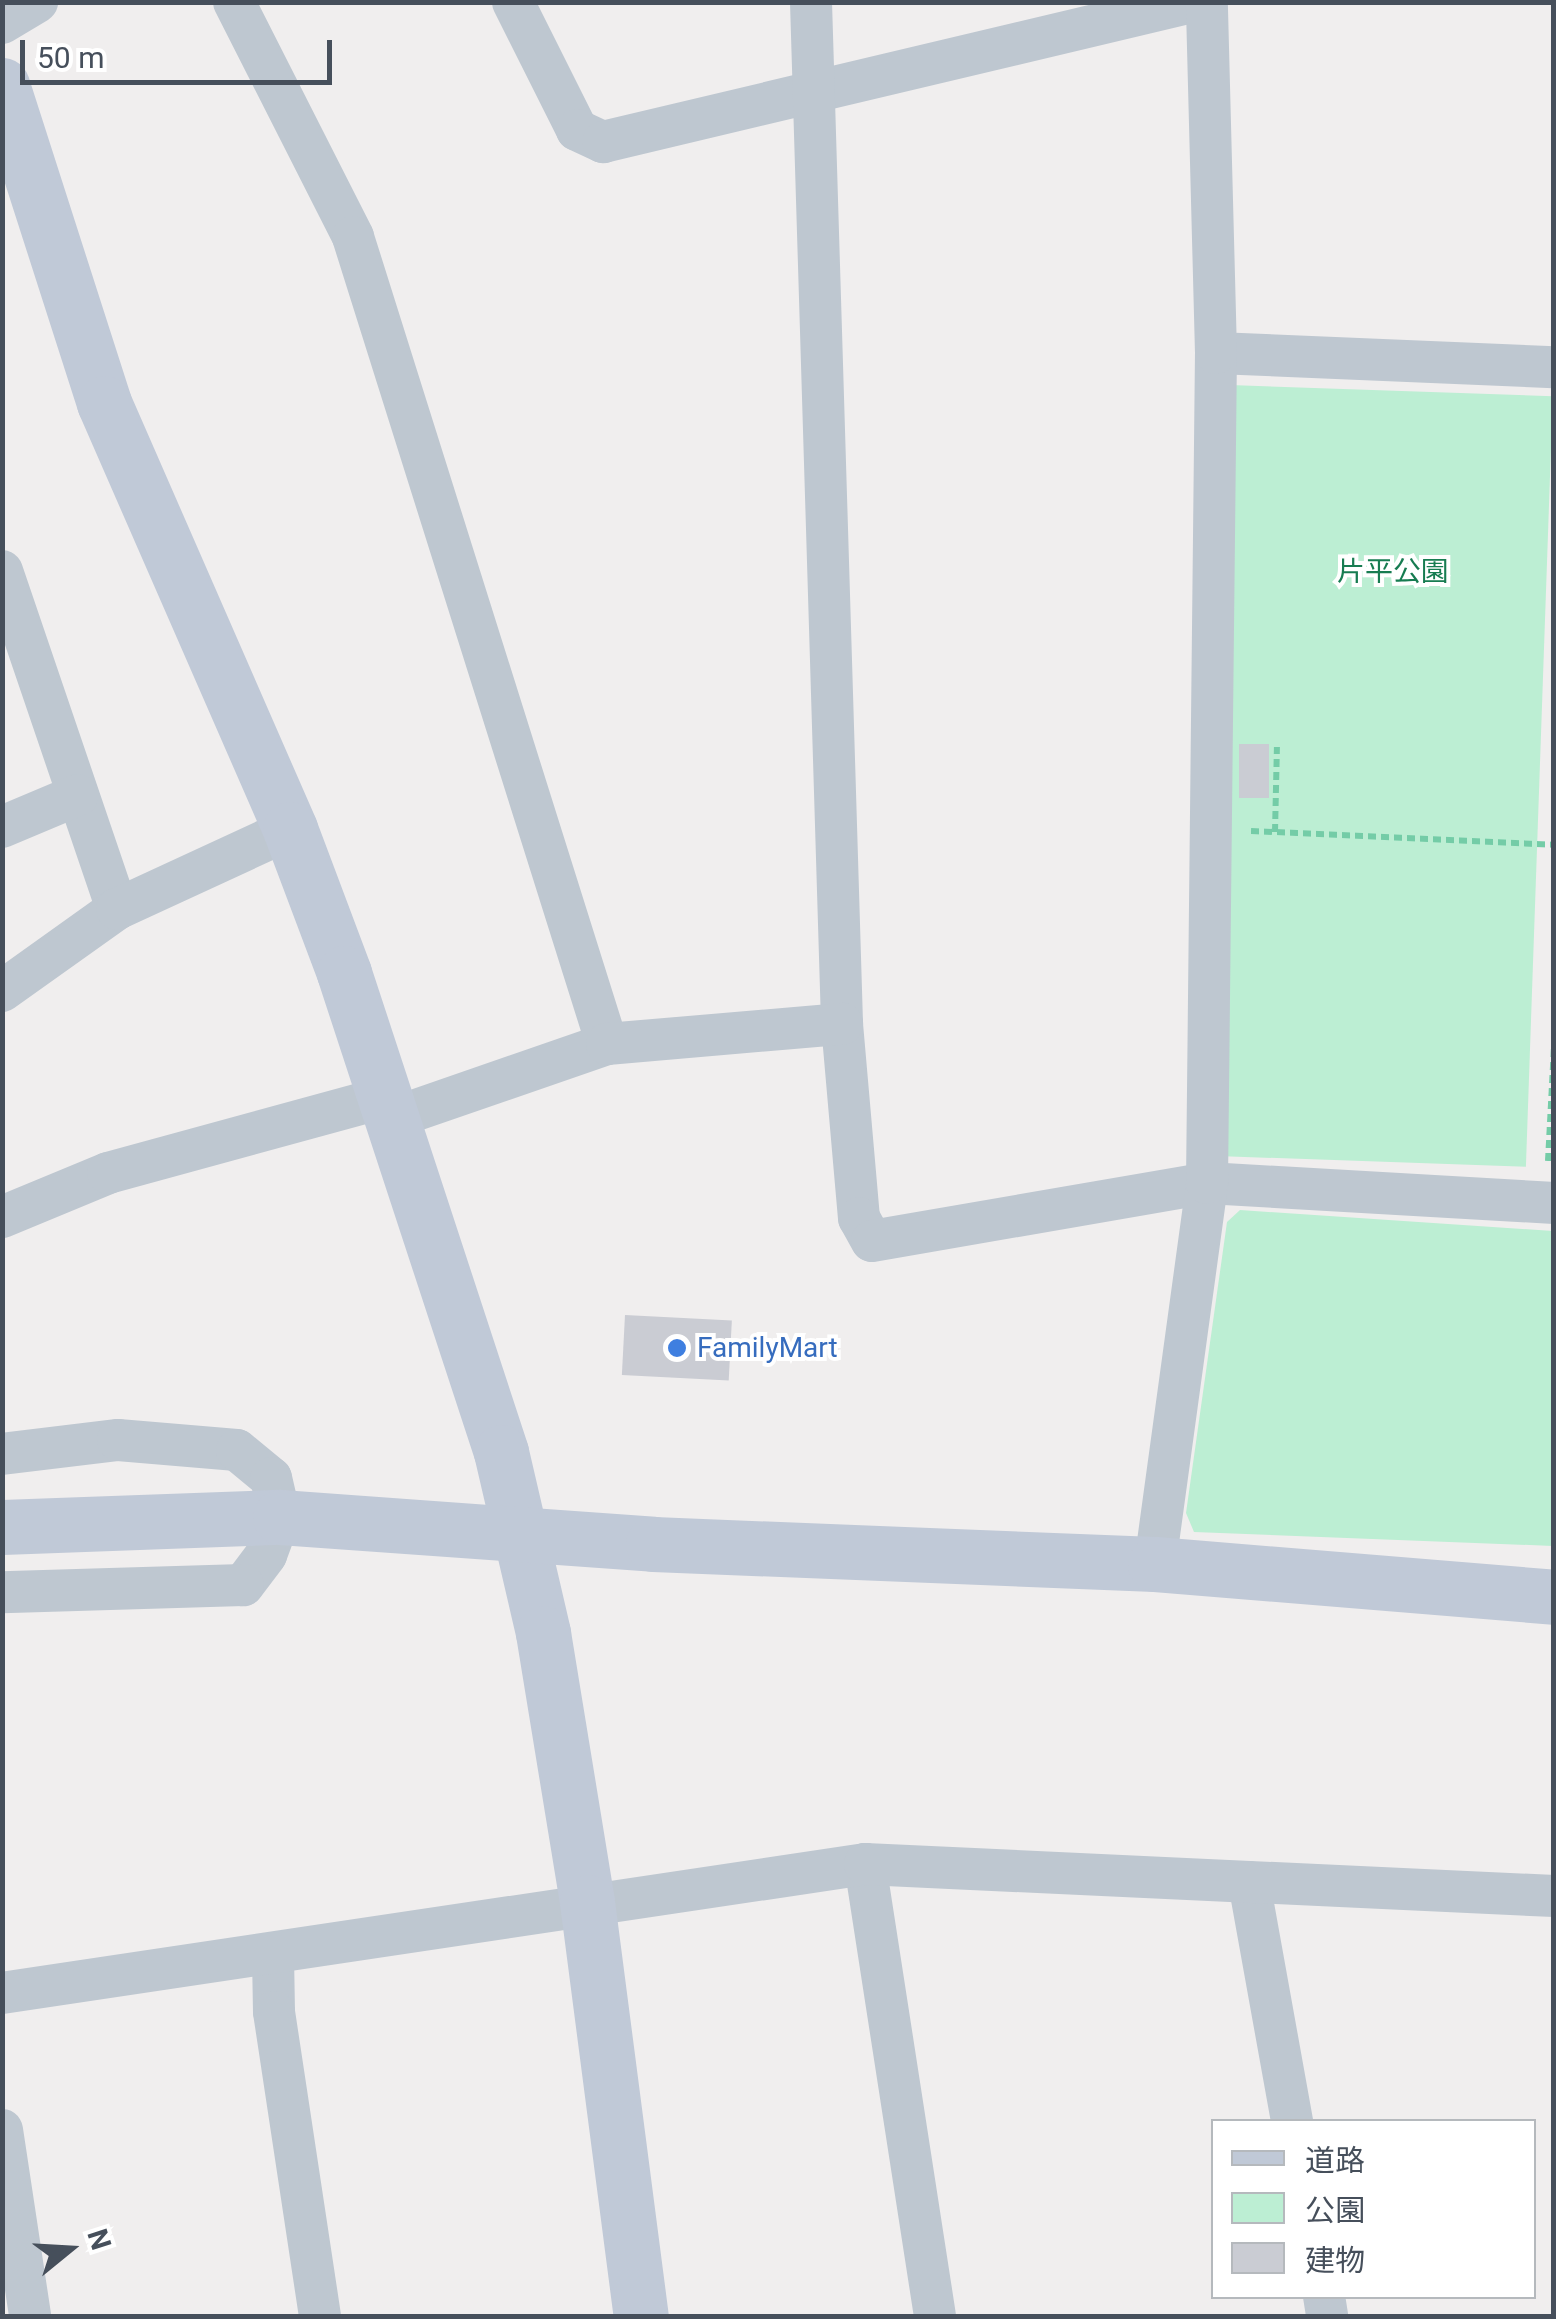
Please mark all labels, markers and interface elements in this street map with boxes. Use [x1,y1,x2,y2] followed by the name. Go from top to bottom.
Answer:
[25,20,338,82] scale bar
[37,40,104,75] text: 50 m
[1337,555,1449,589] park label: 片平公園
[697,1331,838,1365] place label: FamilyMart
[666,1337,688,1359] marker: FamilyMart
[1211,2119,1536,2299] legend
[1305,2143,1365,2178] text: 道路
[1305,2193,1365,2228] text: 公園
[20,2199,120,2299] north arrow
[80,2225,118,2254] text: N
[1305,2243,1365,2278] text: 建物

